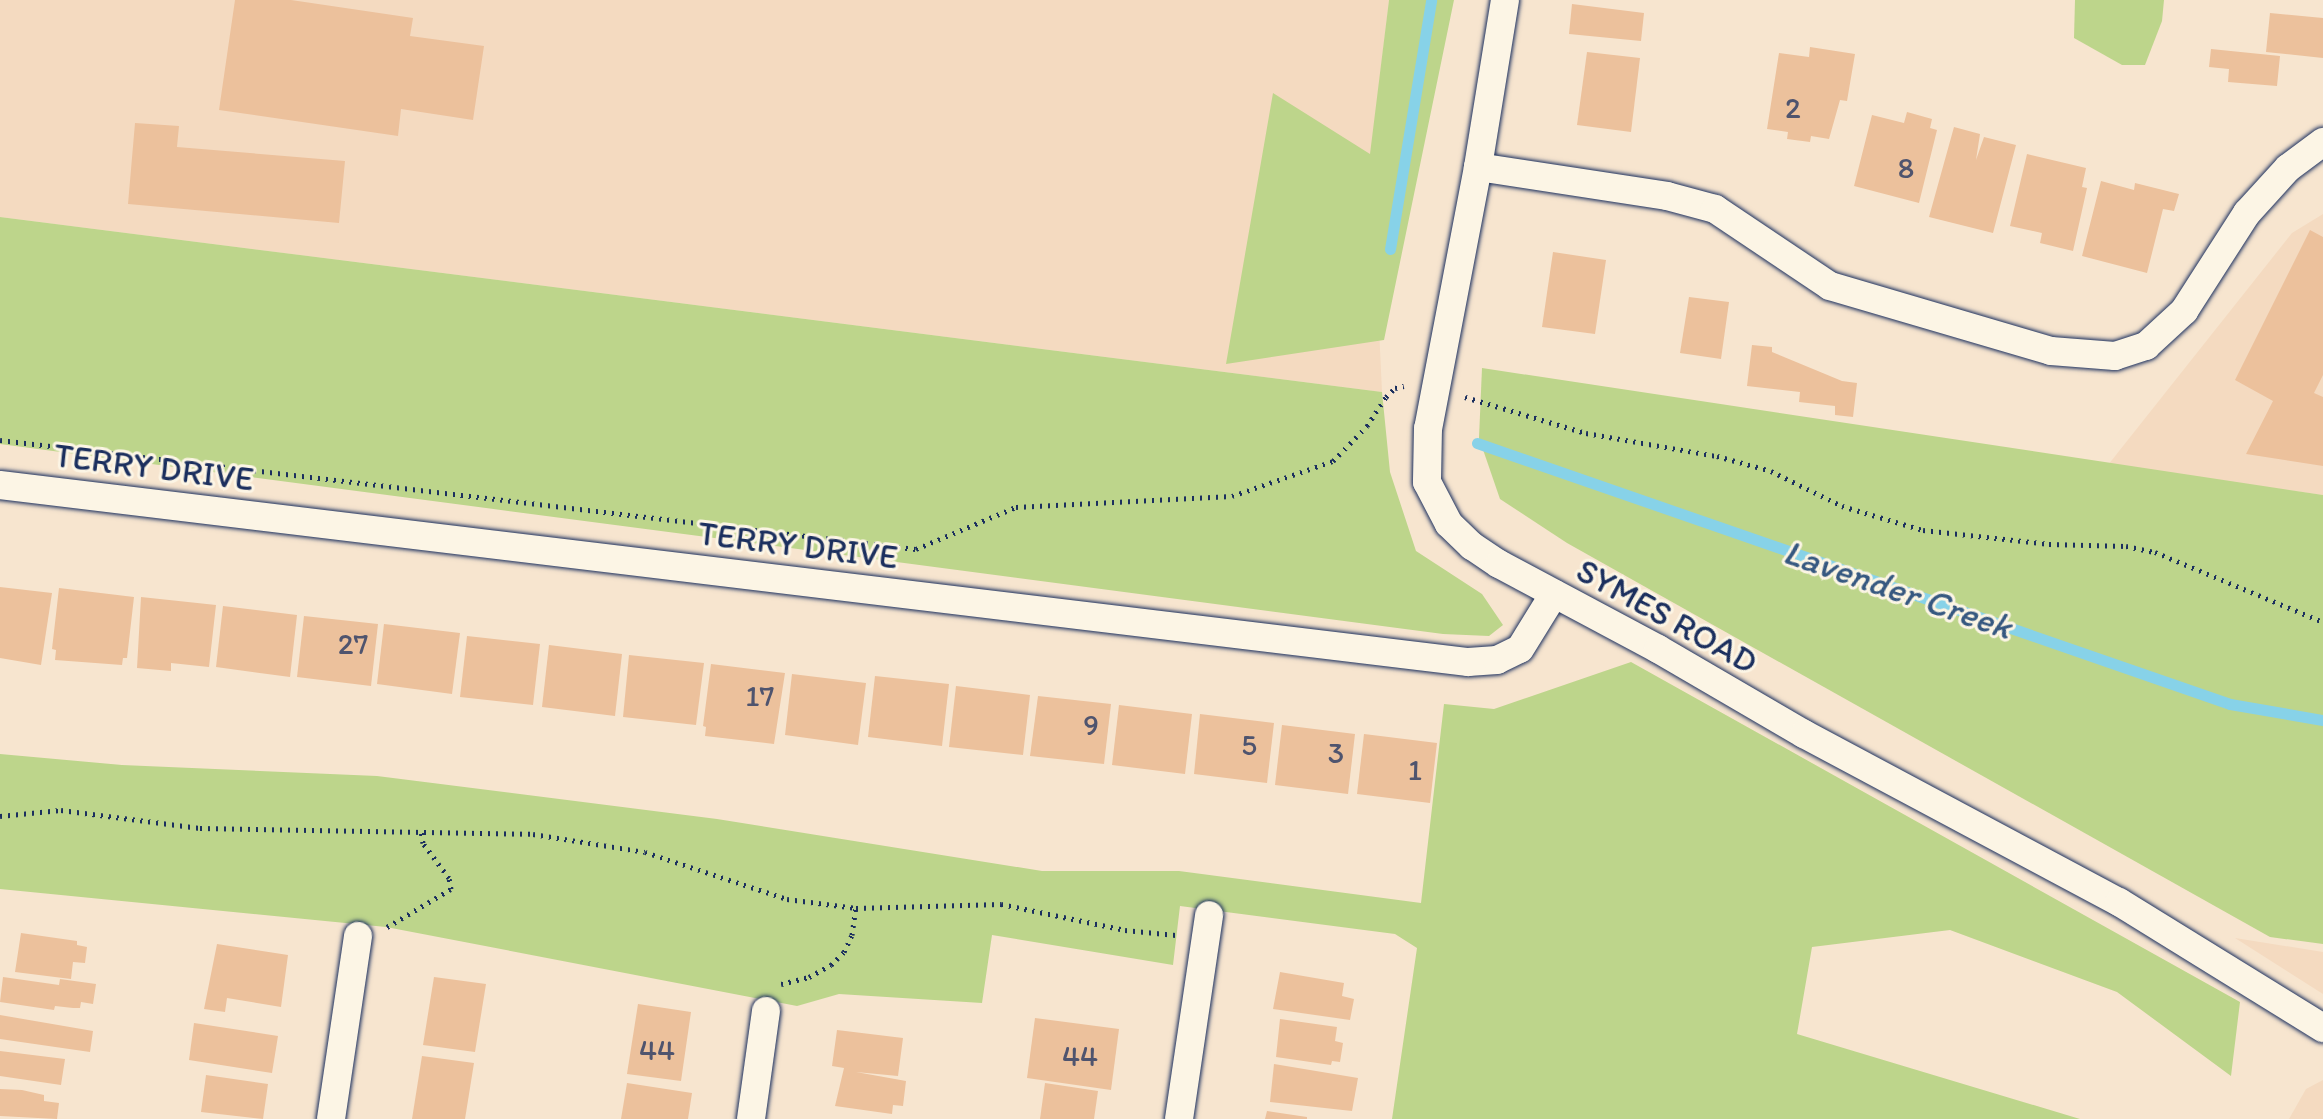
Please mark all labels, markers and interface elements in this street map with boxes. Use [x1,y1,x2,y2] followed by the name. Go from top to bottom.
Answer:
[1785,90,1801,126] house number: 2
[1898,150,1914,186] house number: 8
[51,434,257,500] street label: TERRY DRIVE
[695,512,901,578] street label: TERRY DRIVE
[1778,530,2018,648] water label: Lavender Creek
[1570,550,1764,682] street label: SYMES ROAD
[338,626,368,662] house number: 27
[746,678,774,714] house number: 17
[1083,707,1099,743] house number: 9
[1241,727,1257,763] house number: 5
[1328,735,1344,771] house number: 3
[1408,752,1422,788] house number: 1
[639,1032,675,1068] house number: 44
[1062,1038,1098,1074] house number: 44

